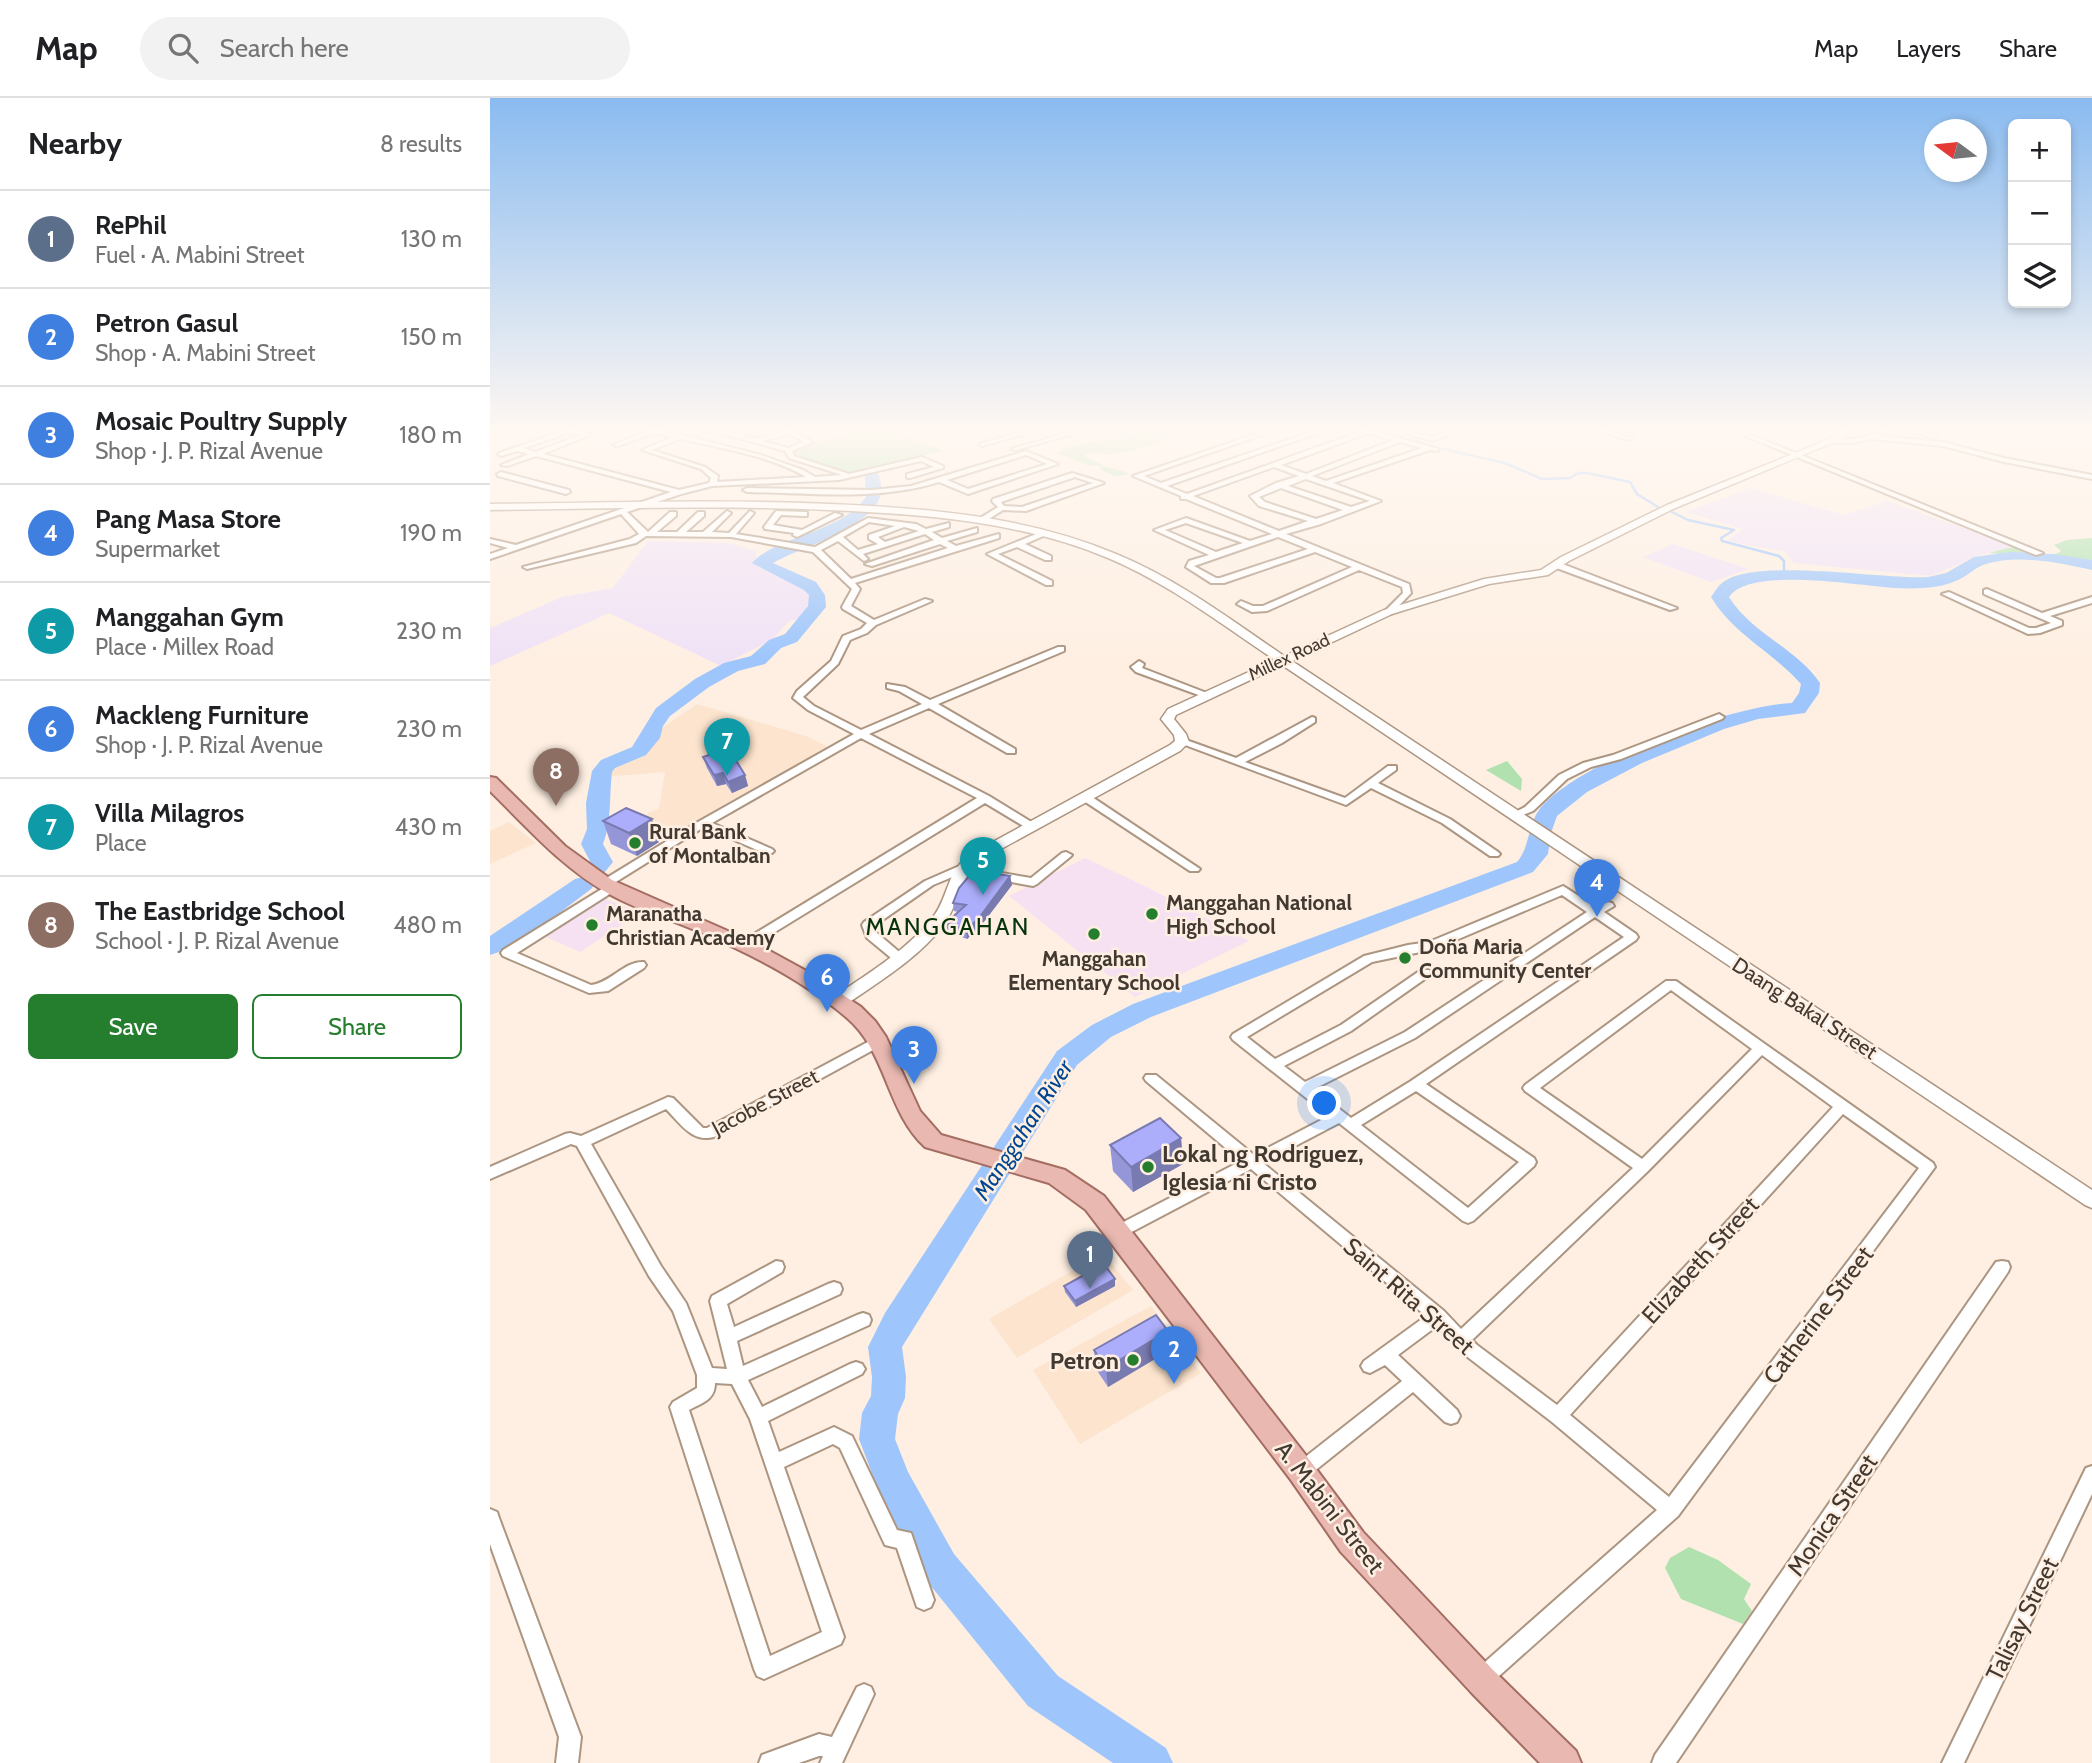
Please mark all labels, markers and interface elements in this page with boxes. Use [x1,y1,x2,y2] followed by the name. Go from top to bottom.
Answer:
[140,17,630,80] search box
[35,28,98,68] text: Map
[164,29,202,67] icon: search
[220,32,349,64] text: Search here
[1814,34,1858,63] text: Map
[1896,34,1961,63] text: Layers
[1999,34,2057,63] text: Share
[1924,119,1987,182] north arrow
[2008,119,2071,308] map controls
[2008,119,2071,182] button: +
[28,125,122,162] text: Nearby
[380,130,462,158] text: 8 results
[2008,182,2071,245] button: −
[95,209,167,241] text: RePhil
[47,225,55,253] text: 1
[401,225,462,253] text: 130 m
[95,241,305,269] text: Fuel · A. Mabini Street
[2008,245,2071,308] button: layers
[95,307,238,339] text: Petron Gasul
[45,323,57,351] text: 2
[401,323,462,351] text: 150 m
[95,339,315,367] text: Shop · A. Mabini Street
[95,405,347,437] text: Mosaic Poultry Supply
[45,421,57,449] text: 3
[399,421,462,449] text: 180 m
[95,437,323,465] text: Shop · J. P. Rizal Avenue
[95,503,281,535] text: Pang Masa Store
[44,519,58,547] text: 4
[400,519,462,547] text: 190 m
[95,535,220,563] text: Supermarket
[95,601,284,633] text: Manggahan Gym
[45,617,57,645] text: 5
[396,617,462,645] text: 230 m
[1245,629,1333,685] street label: Millex Road
[95,633,274,661] text: Place · Millex Road
[95,699,309,731] text: Mackleng Furniture
[45,715,57,743] text: 6
[396,715,462,743] text: 230 m
[704,718,750,776] pin: 7
[95,731,323,759] text: Shop · J. P. Rizal Avenue
[533,748,579,806] pin: 8
[95,797,244,829] text: Villa Milagros
[45,813,57,841] text: 7
[395,813,462,841] text: 430 m
[649,819,771,868] place label: Rural Bank of Montalban
[95,829,147,857] text: Place
[627,835,643,851] marker: Rural Bank of Montalban
[960,837,1006,895] pin: 5
[1574,859,1620,917] pin: 4
[1166,890,1352,939] place label: Manggahan National High School
[95,895,345,927] text: The Eastbridge School
[606,901,776,950] place label: Maranatha Christian Academy
[1144,906,1160,922] marker: Manggahan National High School
[44,911,58,939] text: 8
[393,911,462,939] text: 480 m
[866,912,1030,941] district label: MANGGAHAN
[584,917,600,933] marker: Maranatha Christian Academy
[1086,926,1102,942] marker: Manggahan Elementary School
[95,927,339,955] text: School · J. P. Rizal Avenue
[1419,934,1591,983] place label: Doña Maria Community Center
[1008,946,1181,995] place label: Manggahan Elementary School
[1397,950,1413,966] marker: Doña Maria Community Center
[1728,952,1882,1064] street label: Daang Bakal Street
[804,954,850,1012] pin: 6
[28,994,238,1059] button: Save
[252,994,462,1059] button: Share
[891,1026,937,1084] pin: 3
[967,1054,1079,1206] water label: Manggahan River
[706,1063,823,1141] street label: Jacobe Street
[1307,1086,1341,1120] your location
[1162,1139,1364,1196] place label: Lokal ng Rodriguez, Iglesia ni Cristo
[1140,1159,1156,1175] marker: Lokal ng Rodriguez, Iglesia ni Cristo
[1635,1191,1765,1329] street label: Elizabeth Street
[1067,1231,1113,1289] pin: 1
[1338,1231,1480,1361] street label: Saint Rita Street
[1757,1240,1879,1390] street label: Catherine Street
[1151,1326,1197,1384] pin: 2
[1050,1346,1119,1375] place label: Petron
[1125,1352,1141,1368] marker: Petron
[1269,1435,1391,1579] street label: A. Mabini Street
[1781,1449,1883,1581] street label: Monica Street
[1980,1553,2064,1685] street label: Talisay Street

